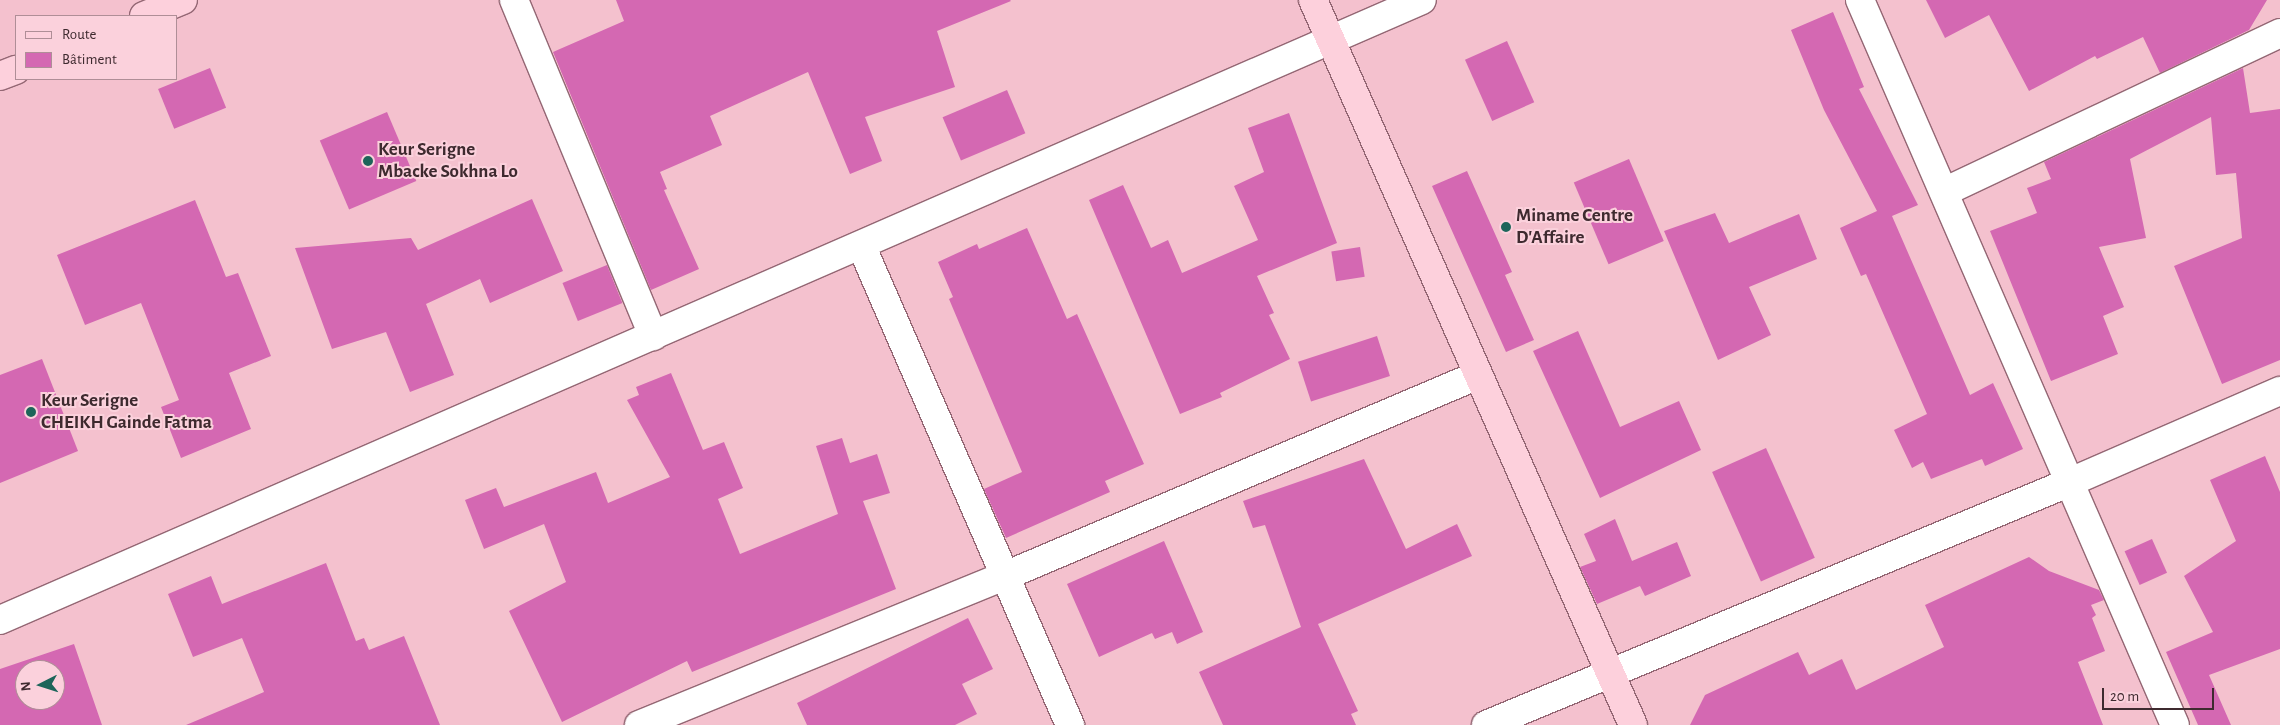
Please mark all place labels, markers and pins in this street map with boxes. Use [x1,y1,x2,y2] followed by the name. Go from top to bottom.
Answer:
[378,139,518,183] place label: Keur Serigne Mbacke Sokhna Lo
[362,155,374,167] marker: Keur Serigne Mbacke Sokhna Lo
[1516,205,1633,249] place label: Miname Centre D'Affaire
[1500,221,1512,233] marker: Miname Centre D'Affaire
[41,390,212,434] place label: Keur Serigne CHEIKH Gainde Fatma
[25,406,37,418] marker: Keur Serigne CHEIKH Gainde Fatma

